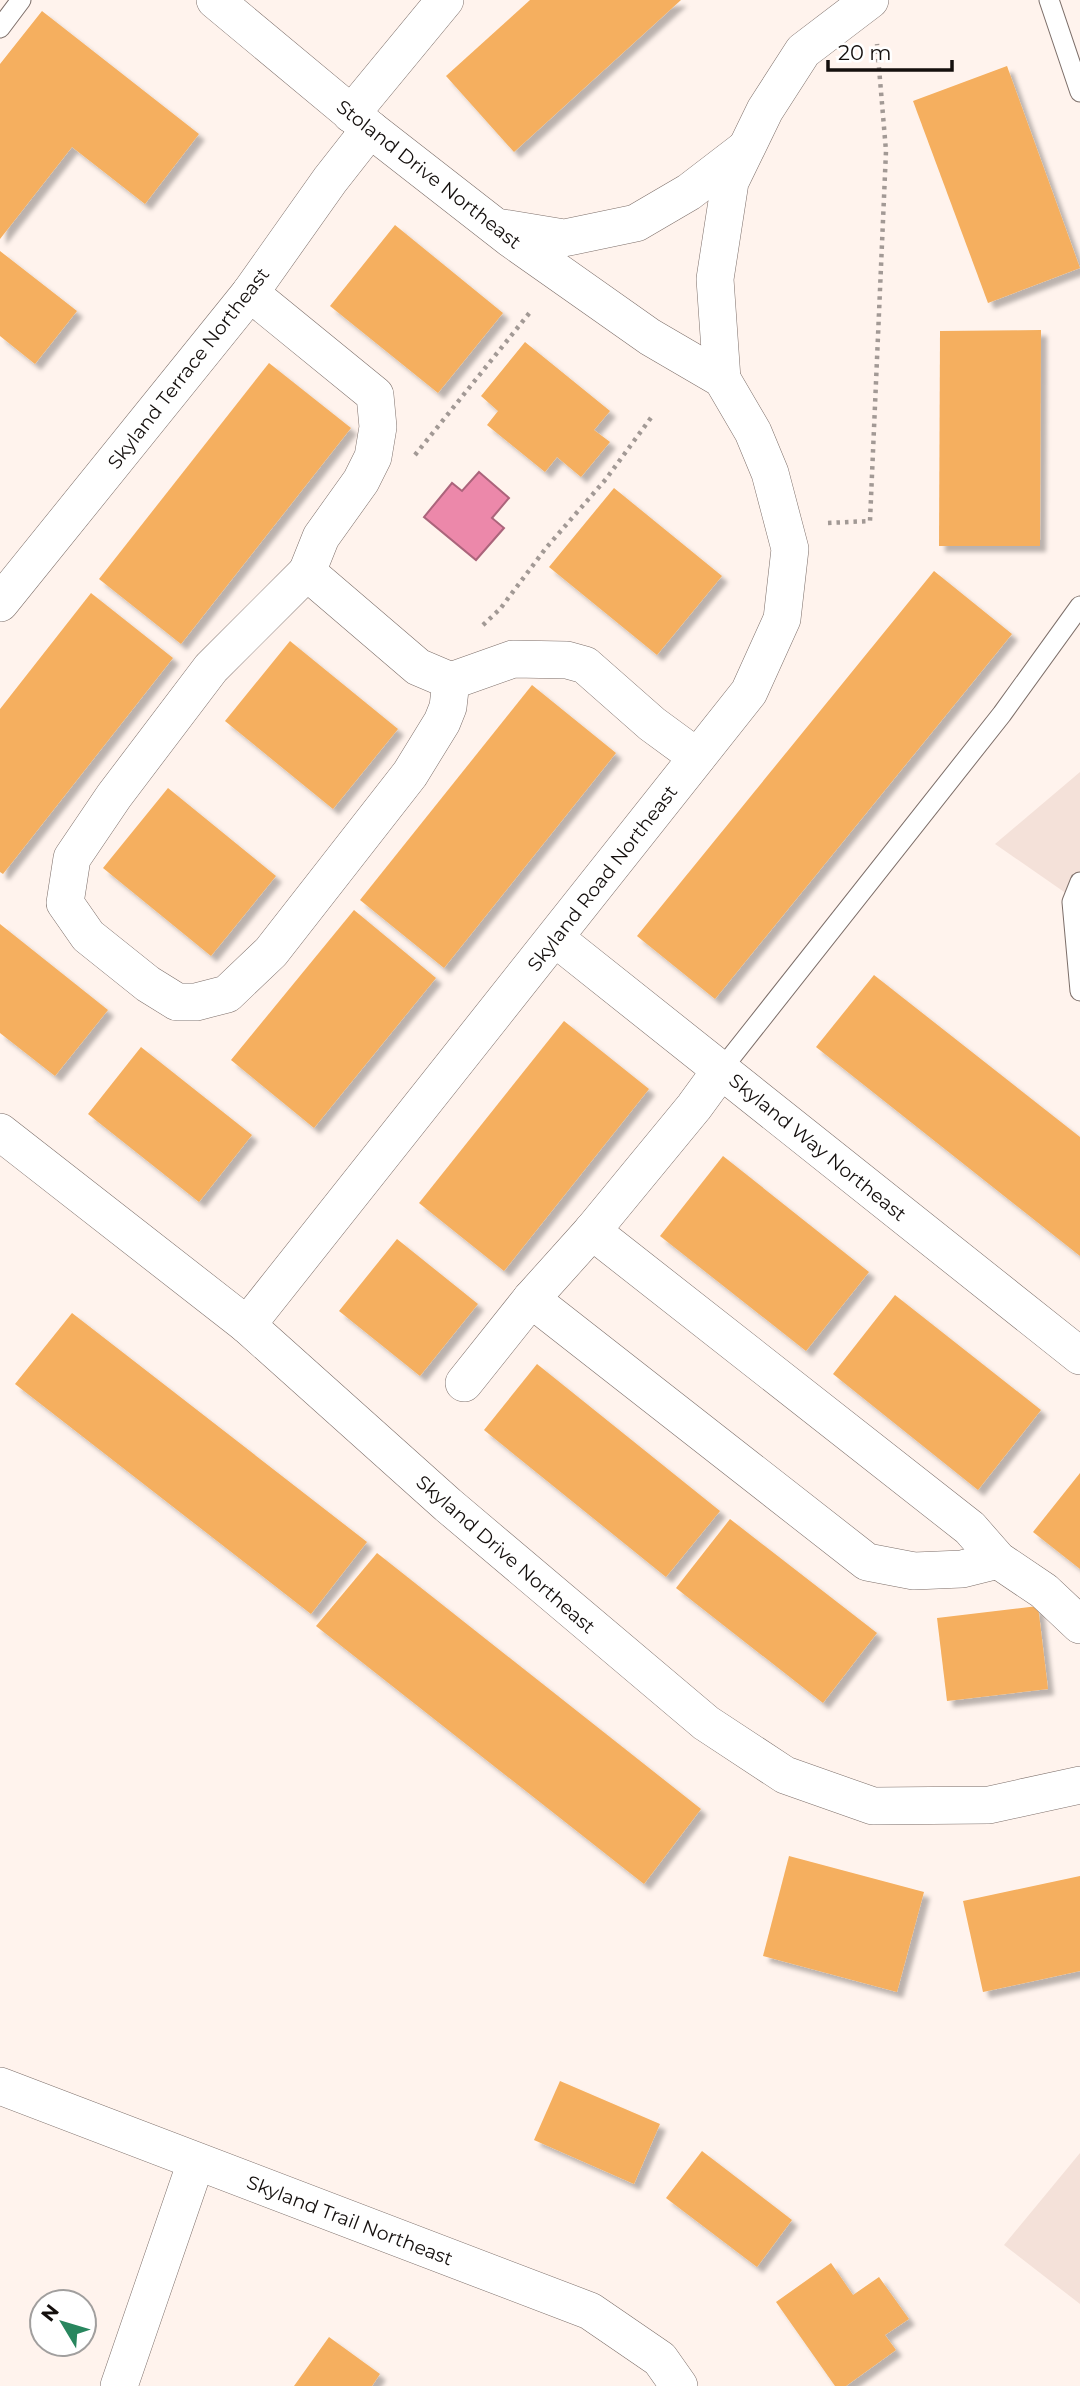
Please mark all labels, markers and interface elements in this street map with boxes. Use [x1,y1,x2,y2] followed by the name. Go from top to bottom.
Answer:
[828,28,952,72] scale bar
[838,40,892,65] text: 20 m
[332,95,526,254] street label: Stoland Drive Northeast
[103,263,274,473] street label: Skyland Terrace Northeast
[523,780,682,976] street label: Skyland Road Northeast
[724,1069,911,1226] street label: Skyland Way Northeast
[411,1470,600,1639] street label: Skyland Drive Northeast
[243,2170,456,2271] street label: Skyland Trail Northeast
[28,2288,98,2358] north arrow
[36,2300,64,2326] text: N

